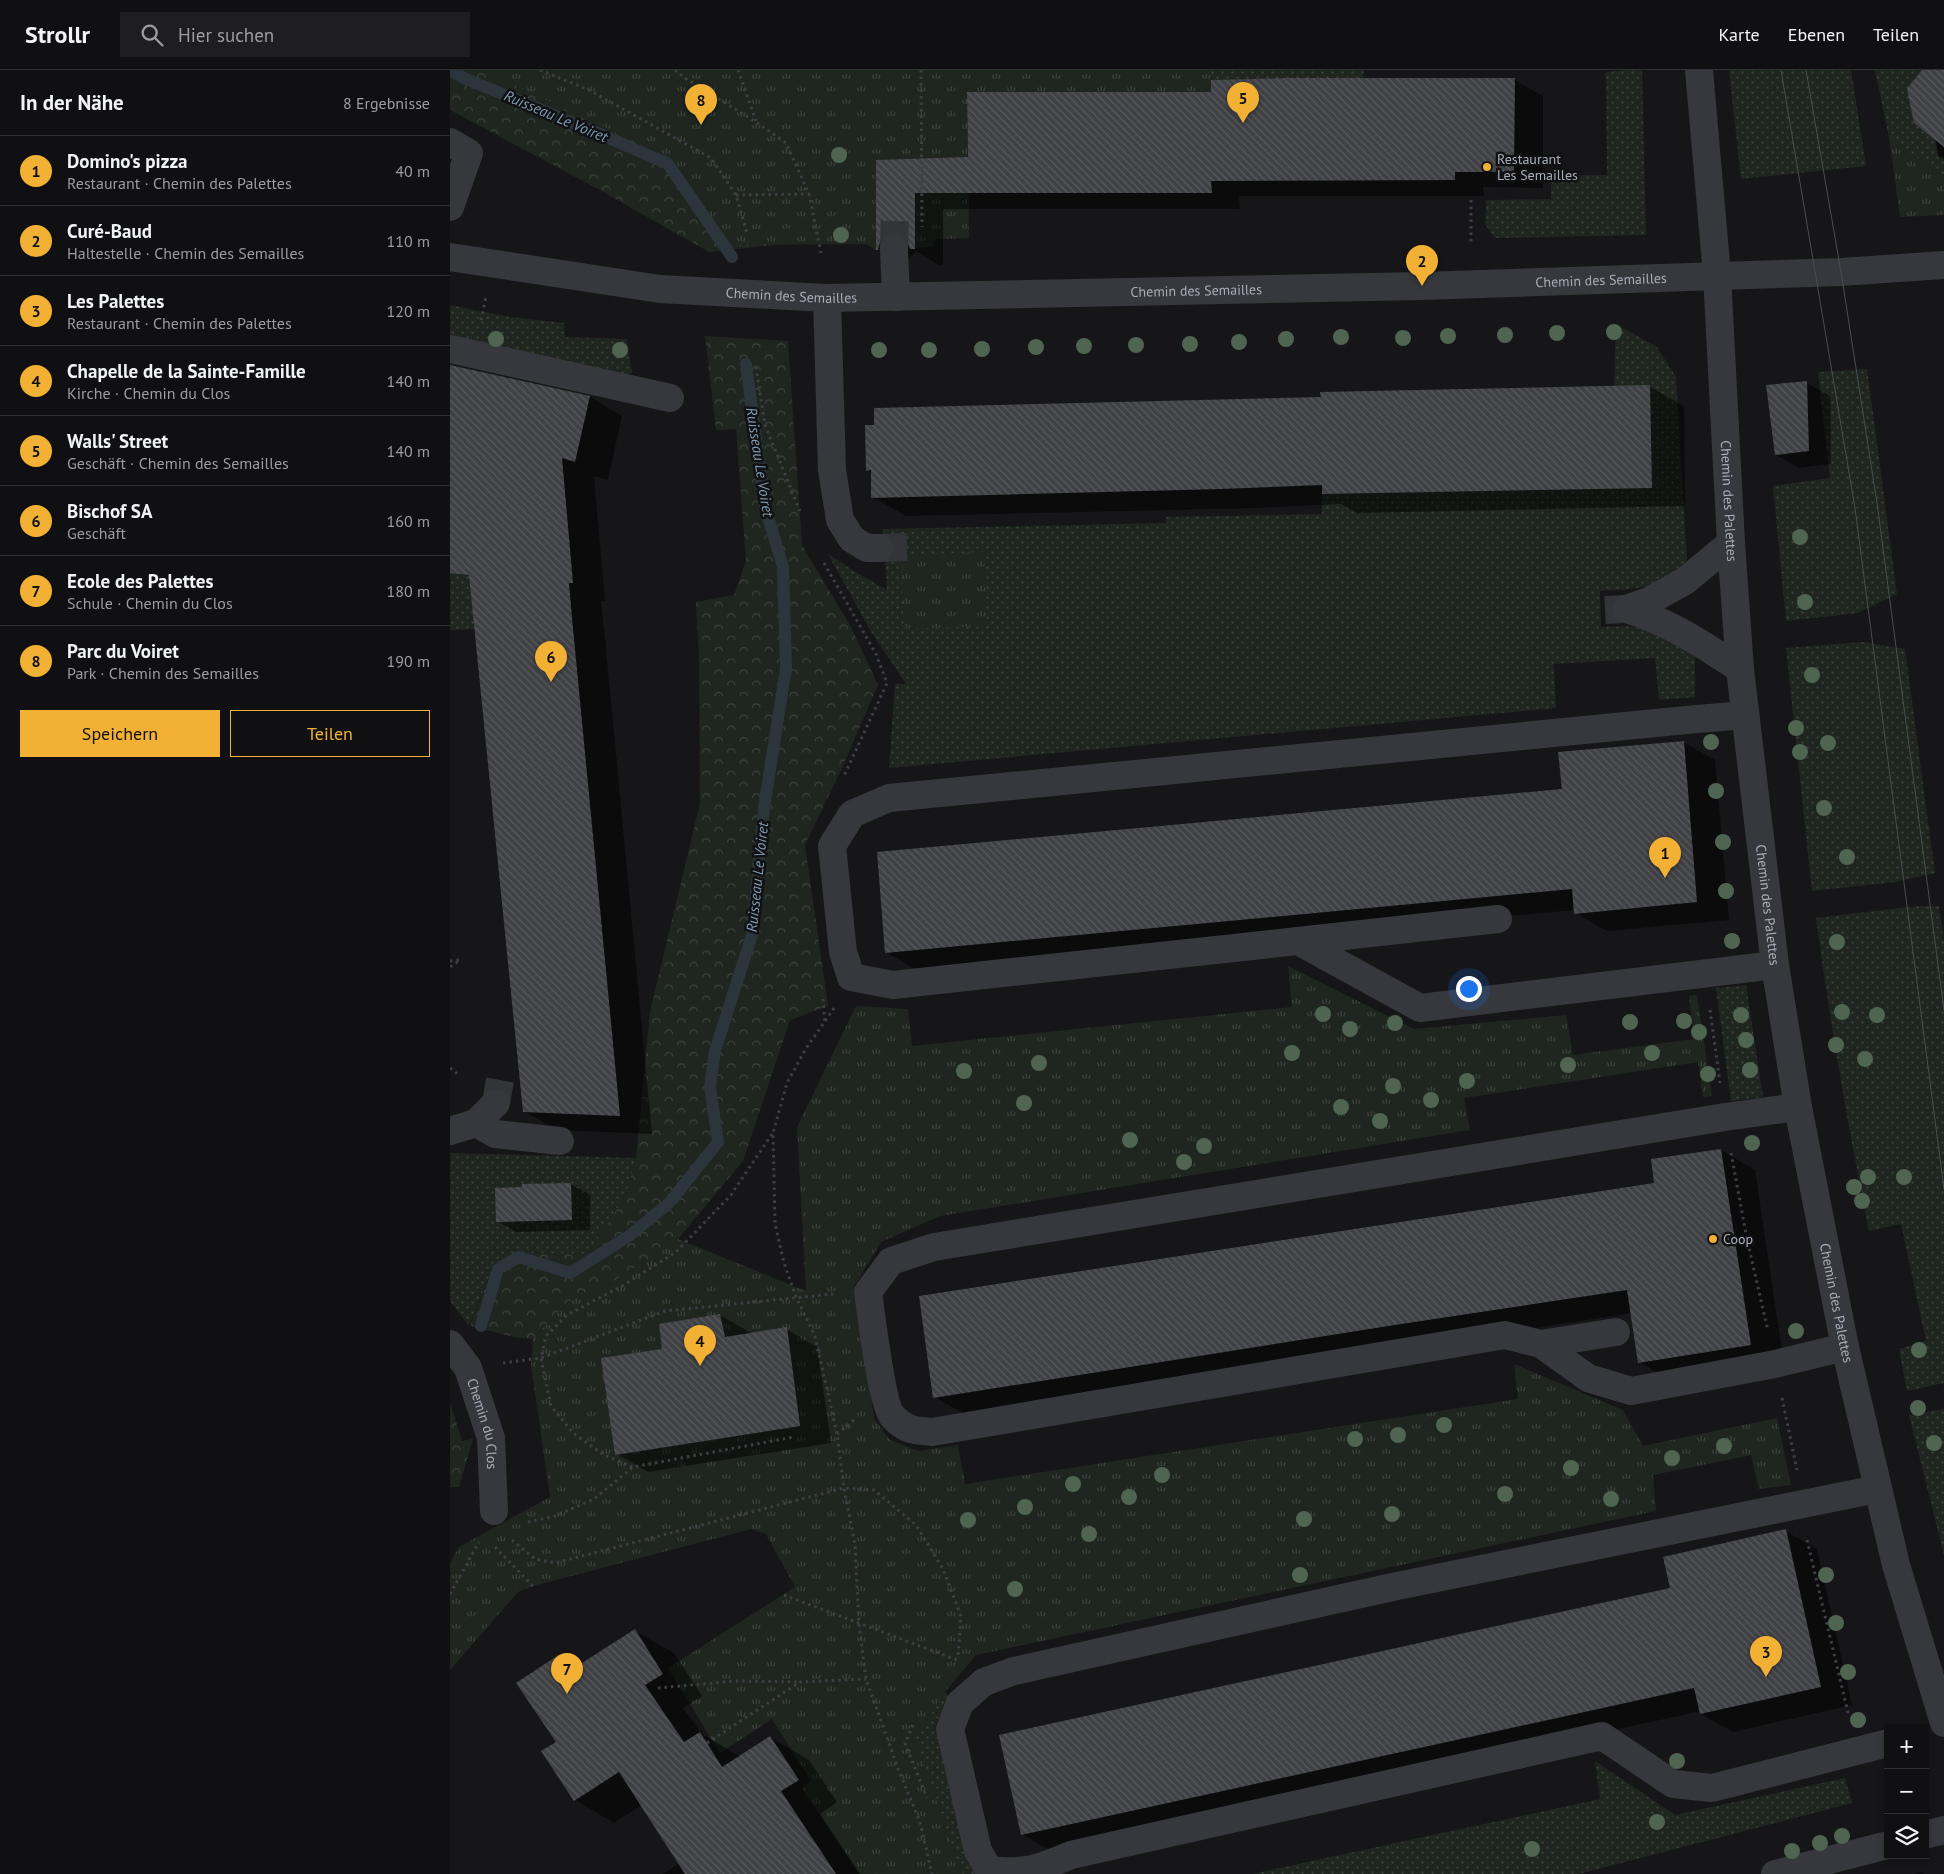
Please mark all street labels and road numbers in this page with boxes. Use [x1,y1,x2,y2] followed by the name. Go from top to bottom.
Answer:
[1535,269,1667,291] street label: Chemin des Semailles
[1130,280,1262,301] street label: Chemin des Semailles
[725,284,857,307] street label: Chemin des Semailles
[1717,440,1741,562] street label: Chemin des Palettes
[1752,843,1784,966] street label: Chemin des Palettes
[1816,1242,1857,1365] street label: Chemin des Palettes
[463,1376,501,1470] street label: Chemin du Clos

